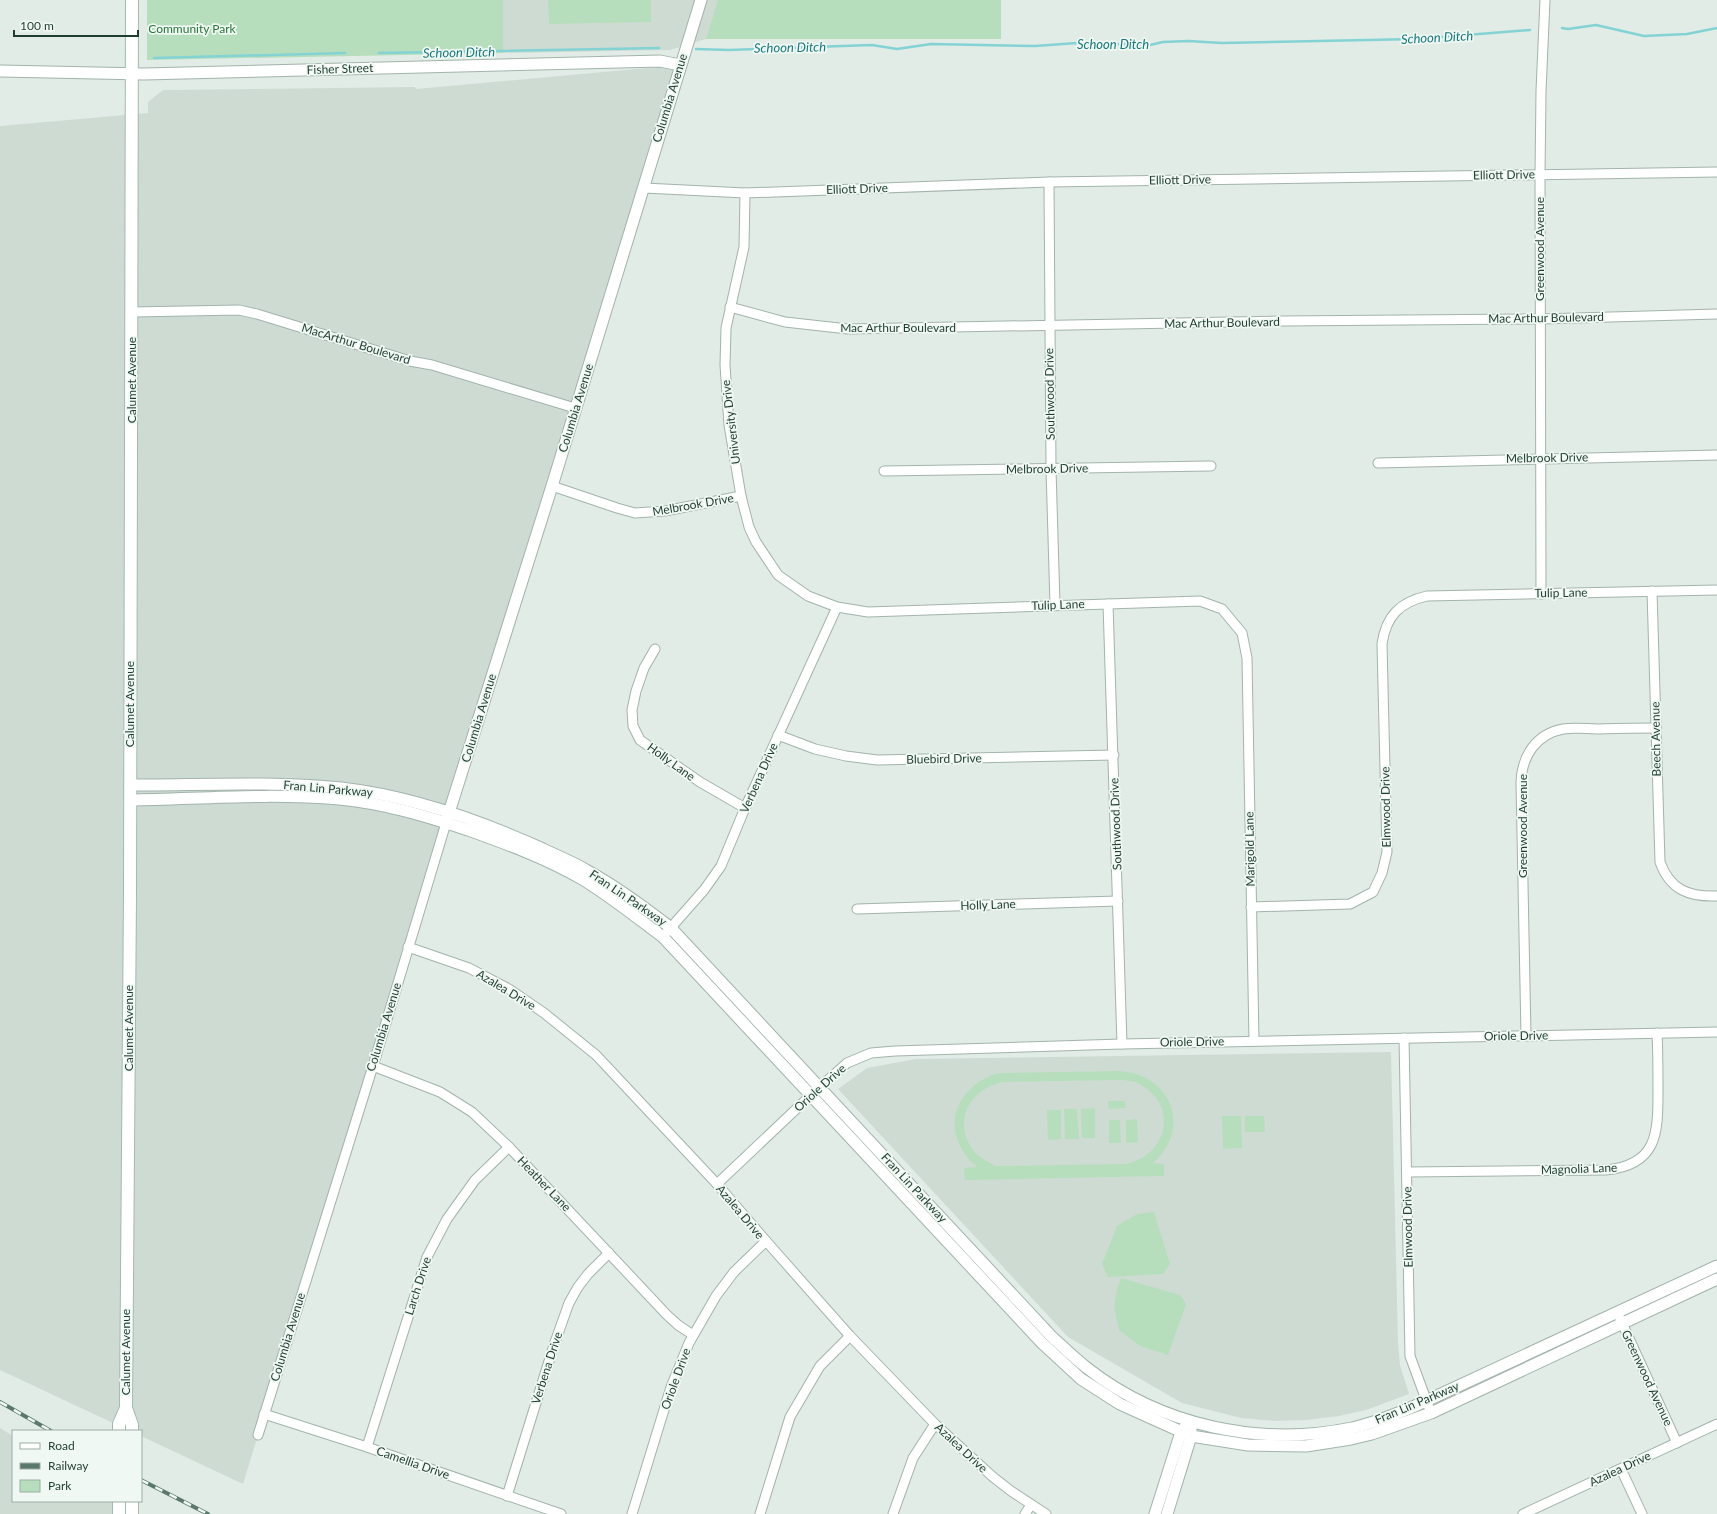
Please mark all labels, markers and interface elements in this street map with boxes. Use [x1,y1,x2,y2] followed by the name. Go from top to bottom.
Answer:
[14,12,138,38] scale bar
[20,18,54,33] text: 100 m
[148,21,237,36] park label: Community Park
[1401,27,1474,47] water label: Schoon Ditch
[1077,36,1149,52] water label: Schoon Ditch
[754,38,826,56] water label: Schoon Ditch
[423,43,495,61] water label: Schoon Ditch
[649,52,690,144] street label: Columbia Avenue
[306,60,374,77] street label: Fisher Street
[1473,166,1535,183] street label: Elliott Drive
[1149,171,1211,188] street label: Elliott Drive
[826,180,888,197] street label: Elliott Drive
[1532,197,1547,301] street label: Greenwood Avenue
[1488,309,1604,326] street label: Mac Arthur Boulevard
[1164,314,1280,331] street label: Mac Arthur Boulevard
[300,320,412,367] street label: MacArthur Boulevard
[840,320,956,335] street label: Mac Arthur Boulevard
[124,337,139,423] street label: Calumet Avenue
[1041,348,1058,440] street label: Southwood Drive
[555,362,596,454] street label: Columbia Avenue
[718,379,743,465] street label: University Drive
[1506,449,1588,466] street label: Melbrook Drive
[1006,460,1088,477] street label: Melbrook Drive
[651,490,735,519] street label: Melbrook Drive
[1534,585,1588,600] street label: Tulip Lane
[1031,596,1085,613] street label: Tulip Lane
[122,661,137,747] street label: Calumet Avenue
[458,672,499,764] street label: Columbia Avenue
[1647,701,1664,777] street label: Beech Avenue
[644,739,698,784] street label: Holly Lane
[736,740,781,815] street label: Verbena Drive
[906,750,982,767] street label: Bluebird Drive
[1377,766,1394,848] street label: Elmwood Drive
[1515,774,1530,878] street label: Greenwood Avenue
[283,777,374,800] street label: Fran Lin Parkway
[1106,778,1125,870] street label: Southwood Drive
[1241,811,1258,887] street label: Marigold Lane
[587,866,670,929] street label: Fran Lin Parkway
[960,896,1016,913] street label: Holly Lane
[474,966,539,1013] street label: Azalea Drive
[363,981,404,1073] street label: Columbia Avenue
[121,985,136,1071] street label: Calumet Avenue
[1484,1027,1548,1044] street label: Oriole Drive
[1160,1033,1224,1050] street label: Oriole Drive
[791,1061,849,1115] street label: Oriole Drive
[878,1150,951,1226] street label: Fran Lin Parkway
[514,1153,574,1214] street label: Heather Lane
[1540,1160,1618,1177] street label: Magnolia Lane
[713,1181,767,1242] street label: Azalea Drive
[1399,1186,1416,1268] street label: Elmwood Drive
[401,1255,434,1317] street label: Larch Drive
[267,1291,308,1383] street label: Columbia Avenue
[118,1309,133,1395] street label: Calumet Avenue
[1619,1327,1676,1428] street label: Greenwood Avenue
[528,1330,565,1406] street label: Verbena Drive
[657,1346,694,1412] street label: Oriole Drive
[1373,1378,1462,1427] street label: Fran Lin Parkway
[932,1420,991,1476] street label: Azalea Drive
[12,1430,142,1502] legend
[48,1438,75,1453] text: Road
[375,1443,452,1482] street label: Camellia Drive
[1587,1448,1653,1489] street label: Azalea Drive
[48,1458,89,1473] text: Railway
[48,1478,72,1493] text: Park

